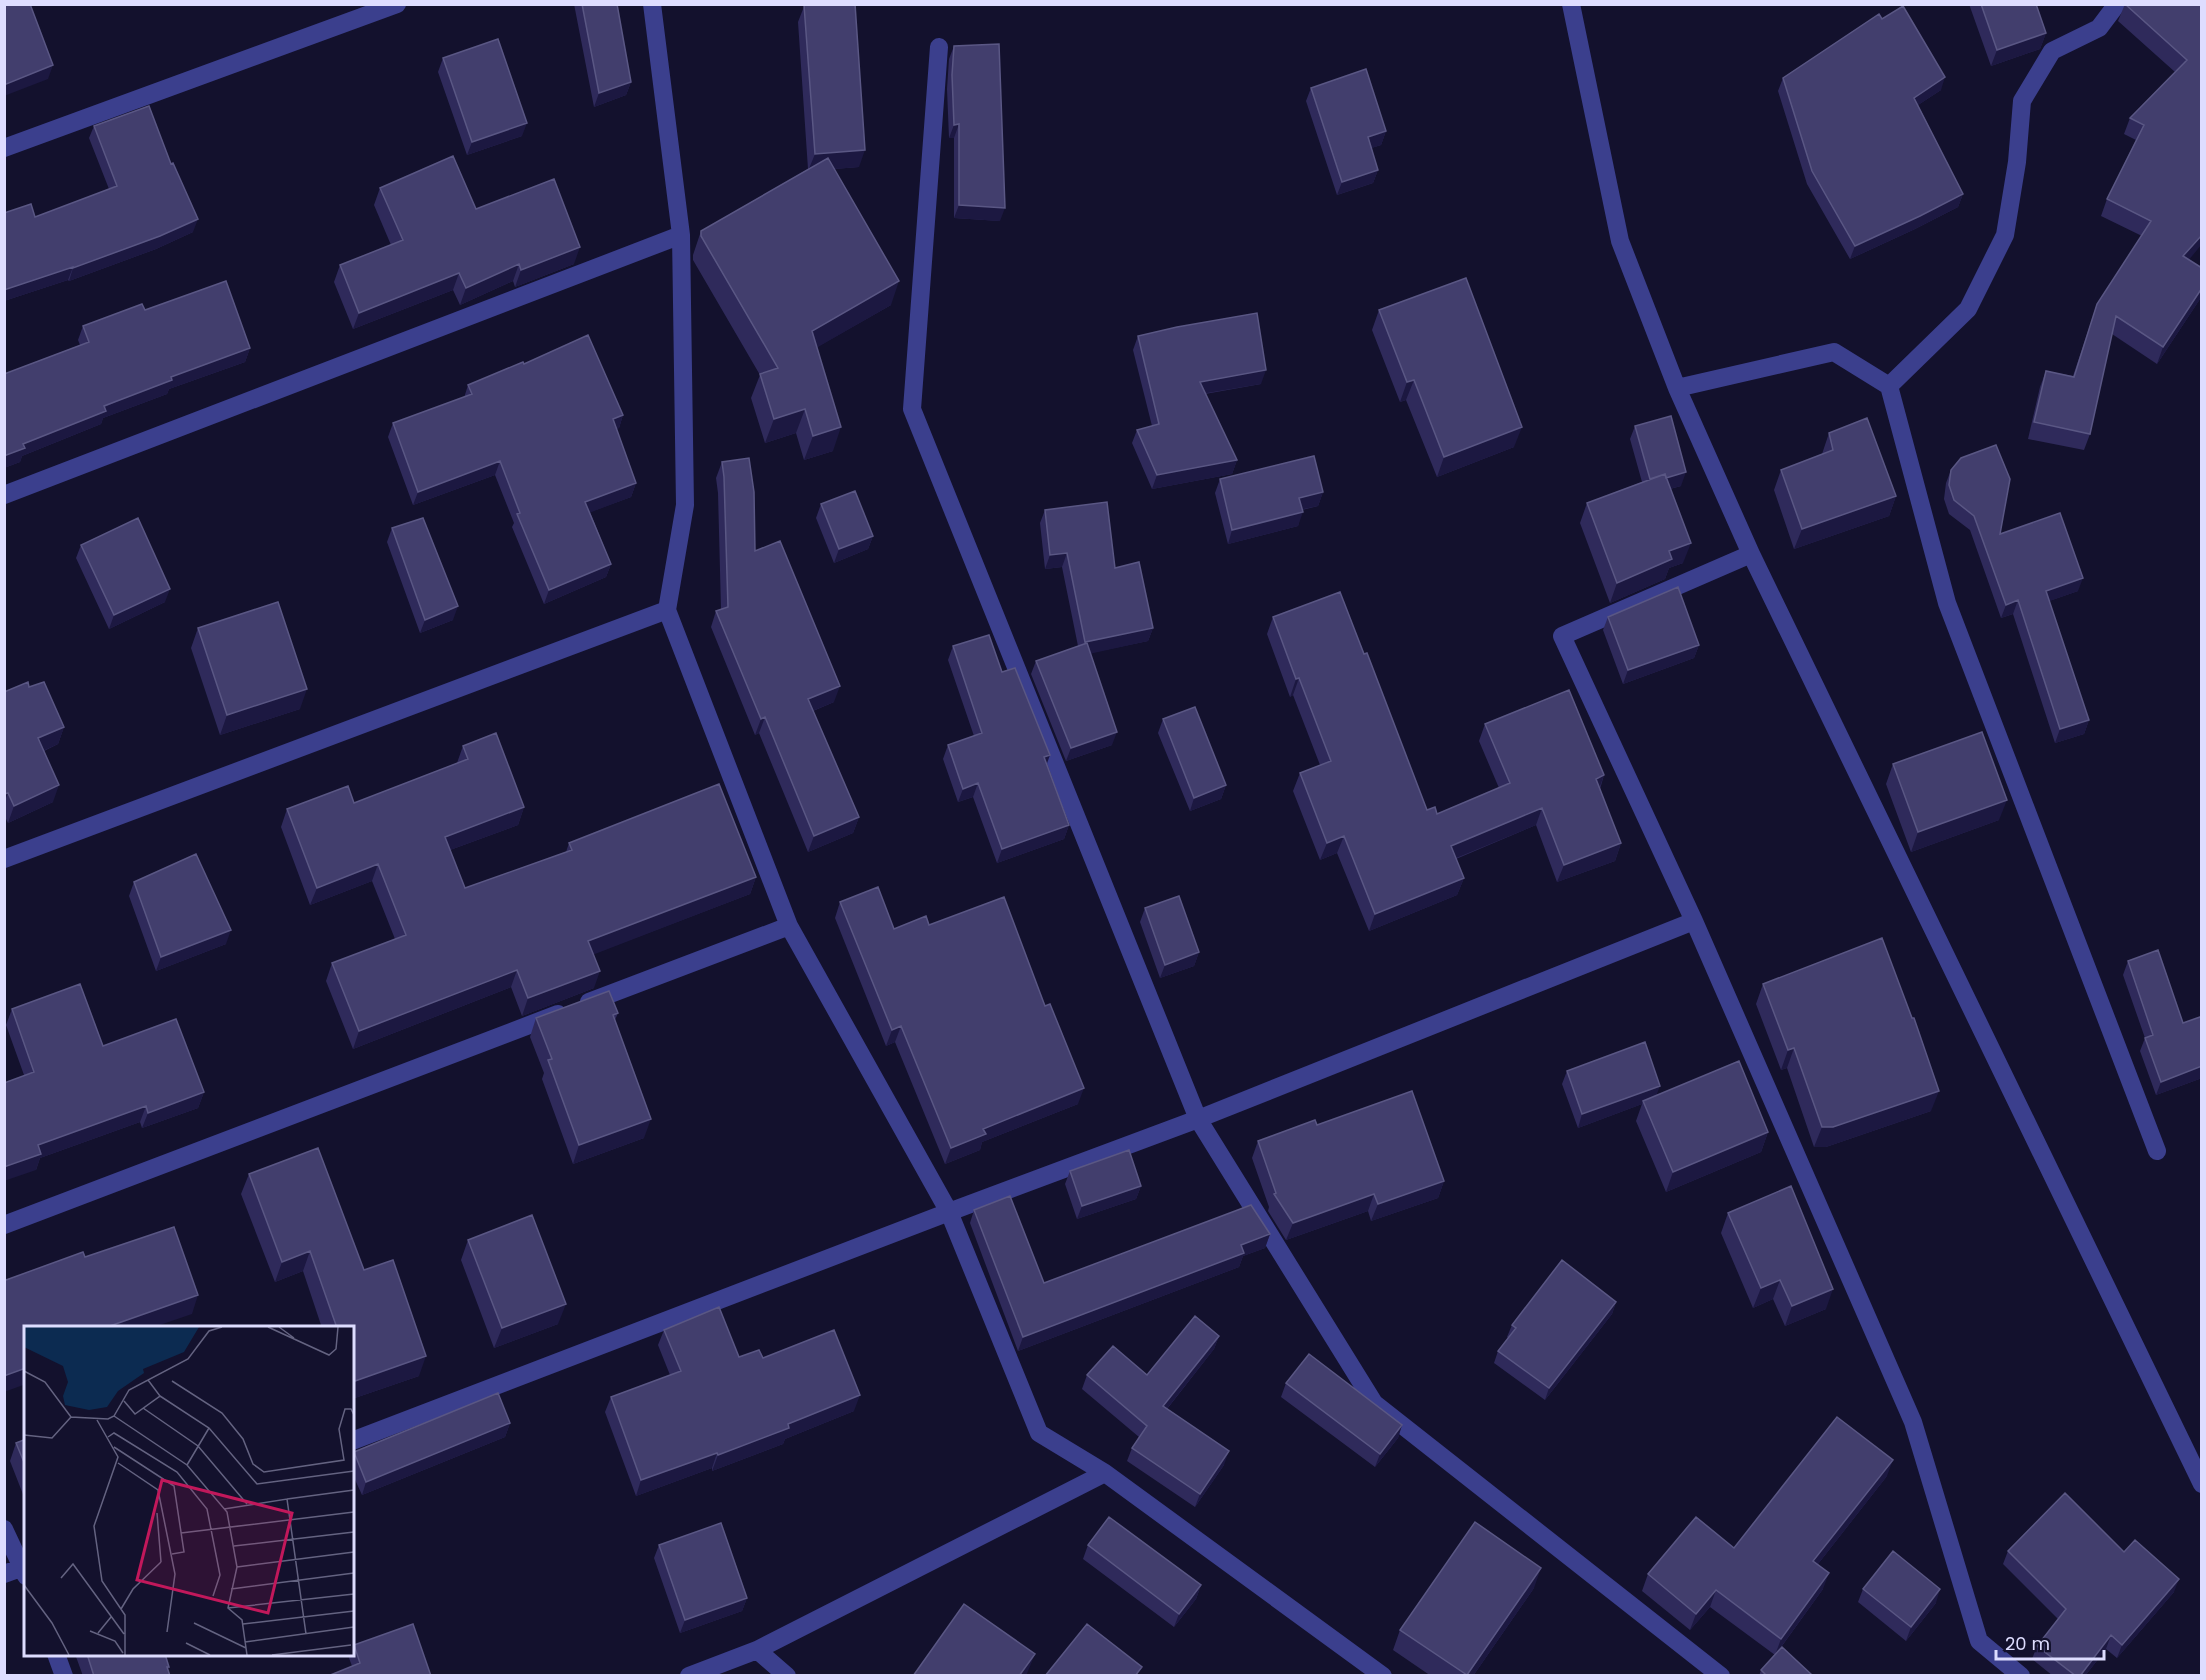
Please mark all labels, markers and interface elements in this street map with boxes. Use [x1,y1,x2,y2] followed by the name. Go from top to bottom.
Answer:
[24,1326,354,1656] inset map
[1996,1623,2104,1661] scale bar
[2005,1631,2050,1656] text: 20 m

